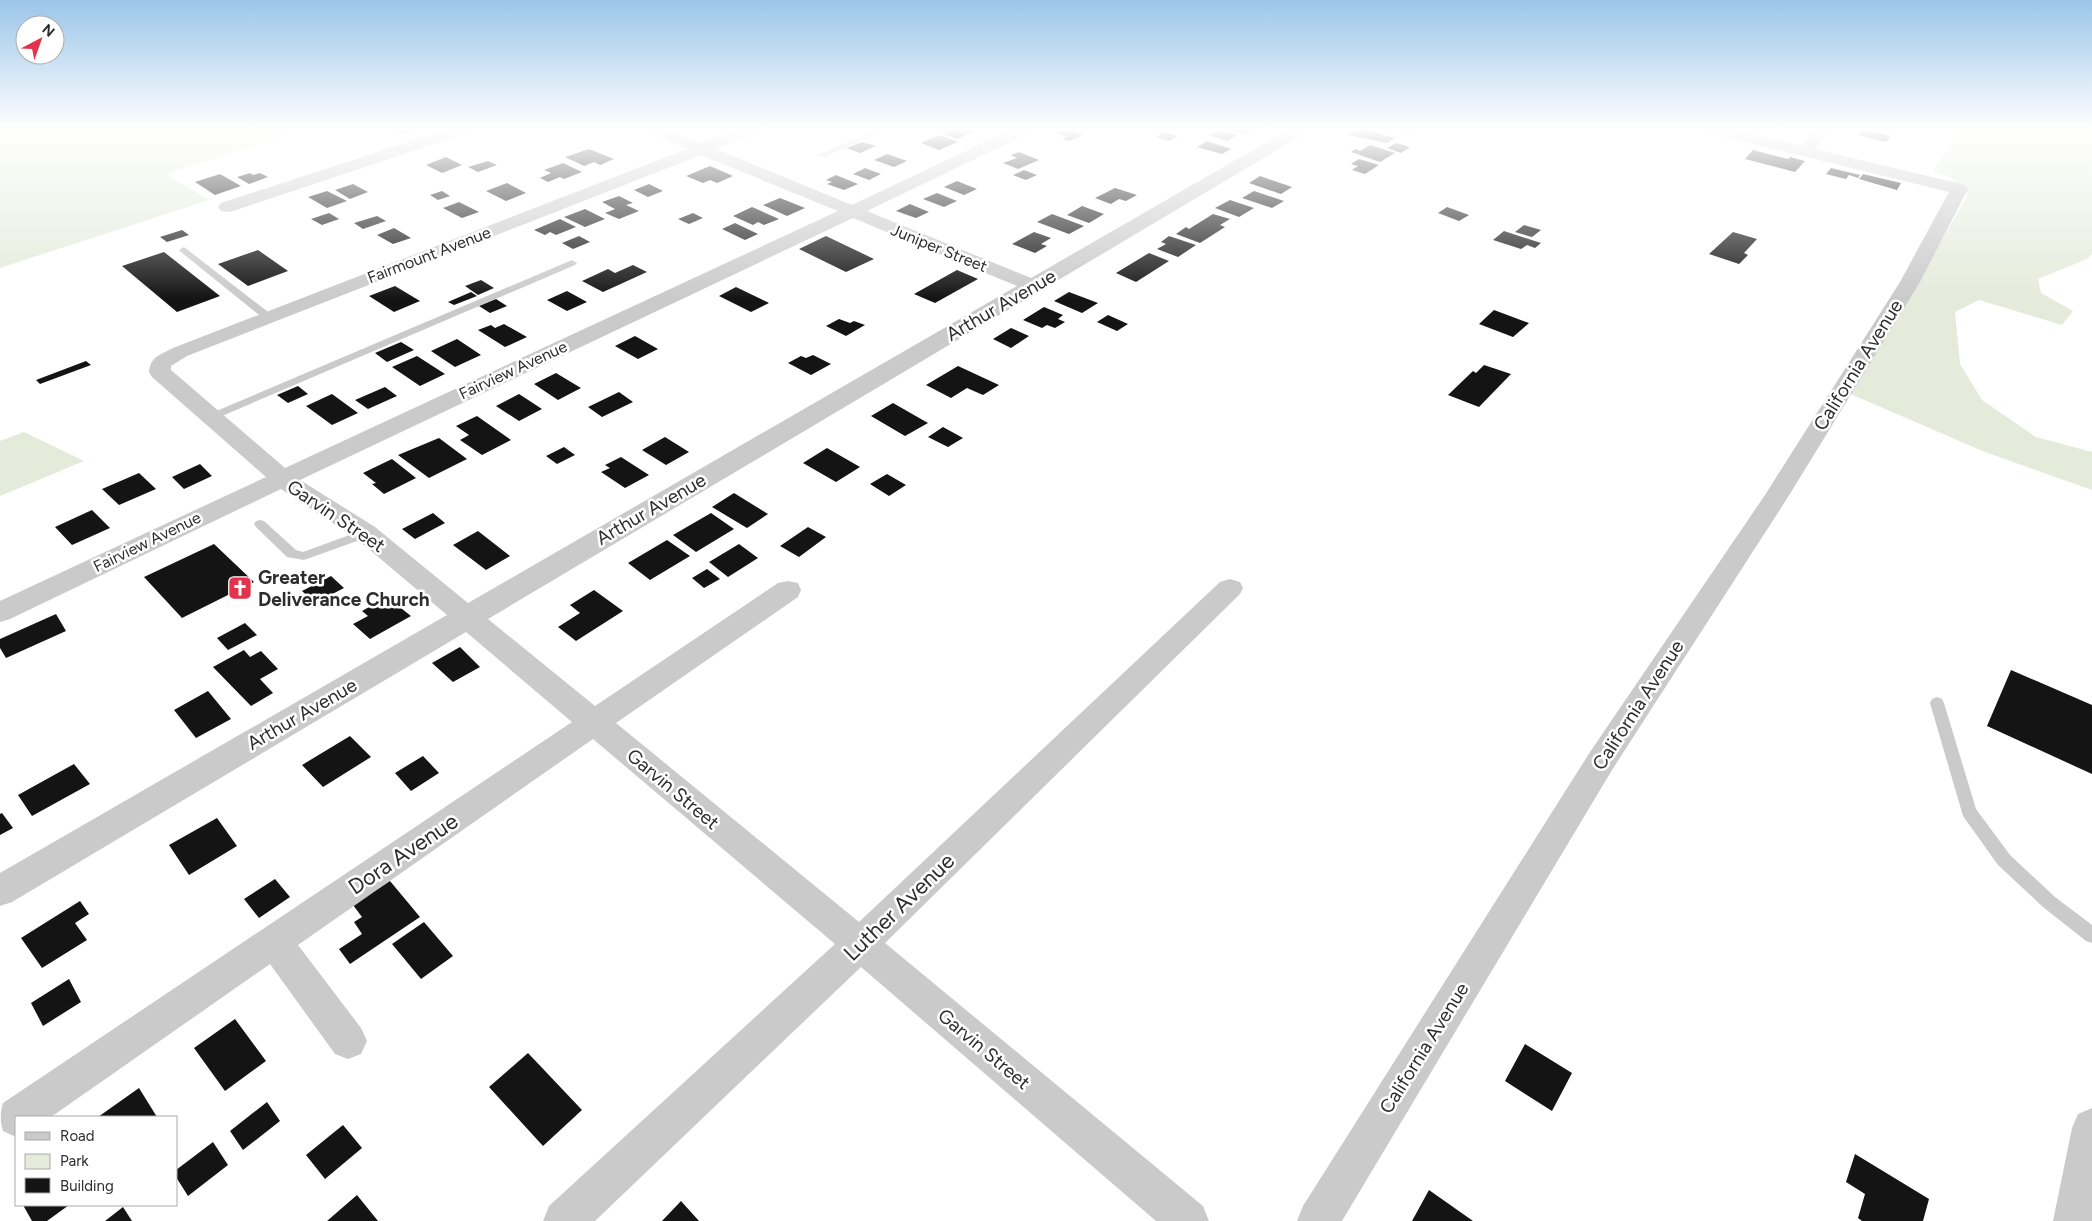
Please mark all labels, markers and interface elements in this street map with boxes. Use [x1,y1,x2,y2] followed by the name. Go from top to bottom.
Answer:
[15,15,65,65] north arrow
[39,21,58,41] text: N
[888,220,990,276] street label: Juniper Street
[365,223,494,287] street label: Fairmount Avenue
[942,264,1060,346] street label: Arthur Avenue
[1808,295,1908,435] street label: California Avenue
[456,337,570,403] street label: Fairview Avenue
[592,468,710,550] street label: Arthur Avenue
[283,475,389,557] street label: Garvin Street
[90,508,204,576] street label: Fairview Avenue
[258,566,430,611] place label: Greater Deliverance Church
[227,575,253,601] church icon: Greater Deliverance Church
[1588,636,1688,774] street label: California Avenue
[243,673,361,755] street label: Arthur Avenue
[622,744,724,834] street label: Garvin Street
[343,807,463,901] street label: Dora Avenue
[838,847,960,967] street label: Luther Avenue
[1374,978,1474,1118] street label: California Avenue
[933,1004,1035,1094] street label: Garvin Street
[15,1116,178,1206] legend
[60,1127,95,1145] text: Road
[60,1152,89,1170] text: Park
[60,1177,114,1195] text: Building

